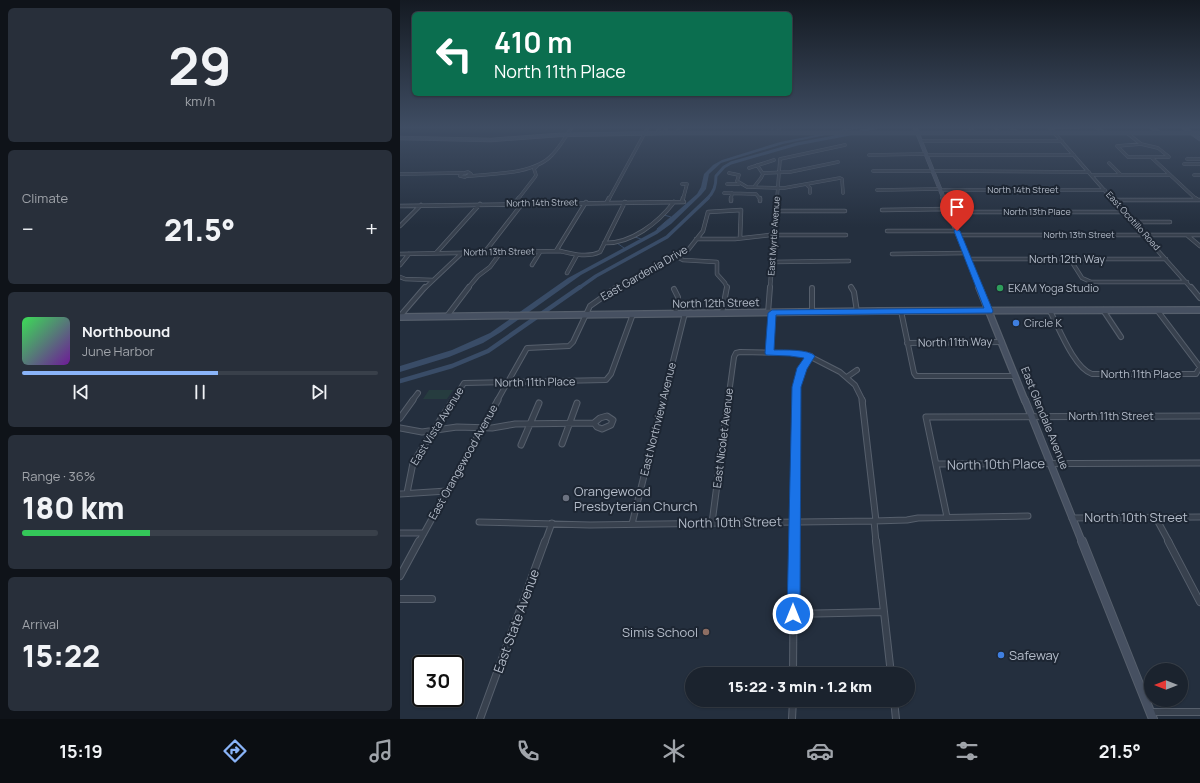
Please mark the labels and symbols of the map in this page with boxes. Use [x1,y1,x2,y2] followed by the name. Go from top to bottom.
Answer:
[987,183,1059,196] street label: North 14th Street
[1103,188,1163,253] street label: East Ocotillo Road
[940,190,974,231] pin
[506,195,578,210] street label: North 14th Street
[764,196,783,276] street label: East Myrtle Avenue
[1003,205,1071,218] street label: North 13th Place
[1043,228,1115,241] street label: North 13th Street
[597,241,691,304] street label: East Gardenia Drive
[463,244,535,259] street label: North 13th Street
[1029,251,1105,266] street label: North 12th Way
[1008,280,1100,295] place label: EKAM Yoga Studio
[995,283,1005,293] marker: EKAM Yoga Studio
[672,294,760,311] street label: North 12th Street
[1024,315,1062,330] place label: Circle K
[1011,318,1021,328] marker: Circle K
[918,333,992,350] street label: North 11th Way
[636,360,679,477] street label: East Northview Avenue
[1018,364,1073,472] street label: East Glendale Avenue
[1101,366,1182,381] street label: North 11th Place
[495,373,576,390] street label: North 11th Place
[406,383,467,468] street label: East Vista Avenue
[709,387,736,489] street label: East Nicolet Avenue
[425,401,501,522] street label: East Orangewood Avenue
[1068,408,1154,423] street label: North 11th Street
[947,454,1046,474] street label: North 10th Place
[574,482,698,515] place label: Orangewood Presbyterian Church
[561,493,571,503] marker: Orangewood Presbyterian Church
[1084,508,1188,526] street label: North 10th Street
[678,512,782,532] street label: North 10th Street
[489,566,543,675] street label: East State Avenue
[772,593,814,635] position arrow
[622,623,698,641] place label: Simis School
[701,627,711,637] marker: Simis School
[1009,646,1059,664] place label: Safeway
[996,650,1006,660] marker: Safeway
[412,655,464,707] speed limit sign: 30
[1144,663,1188,707] north arrow

